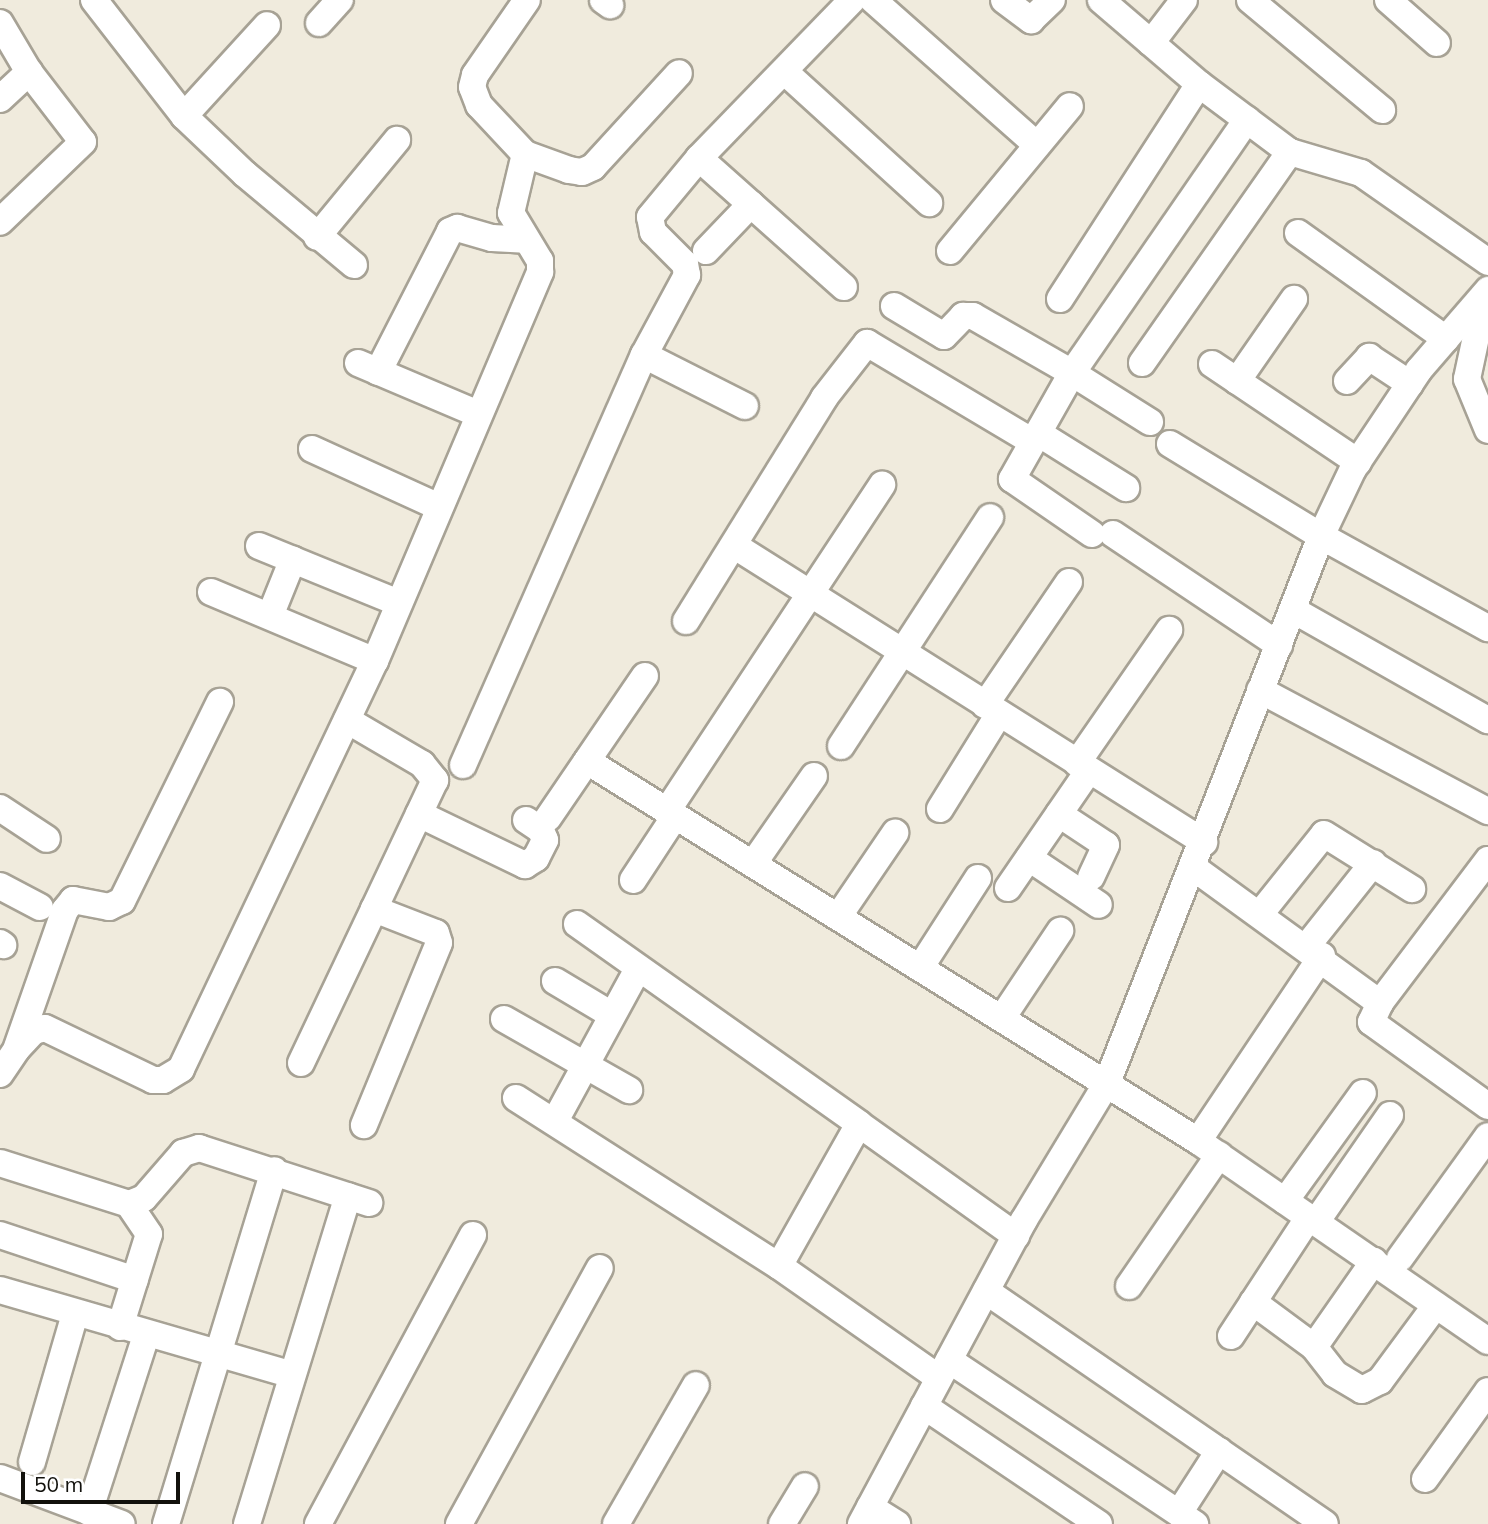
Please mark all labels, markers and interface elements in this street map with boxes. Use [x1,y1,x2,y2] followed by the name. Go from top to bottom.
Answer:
[24,1458,184,1502] scale bar
[34,1471,83,1497] text: 50 m

